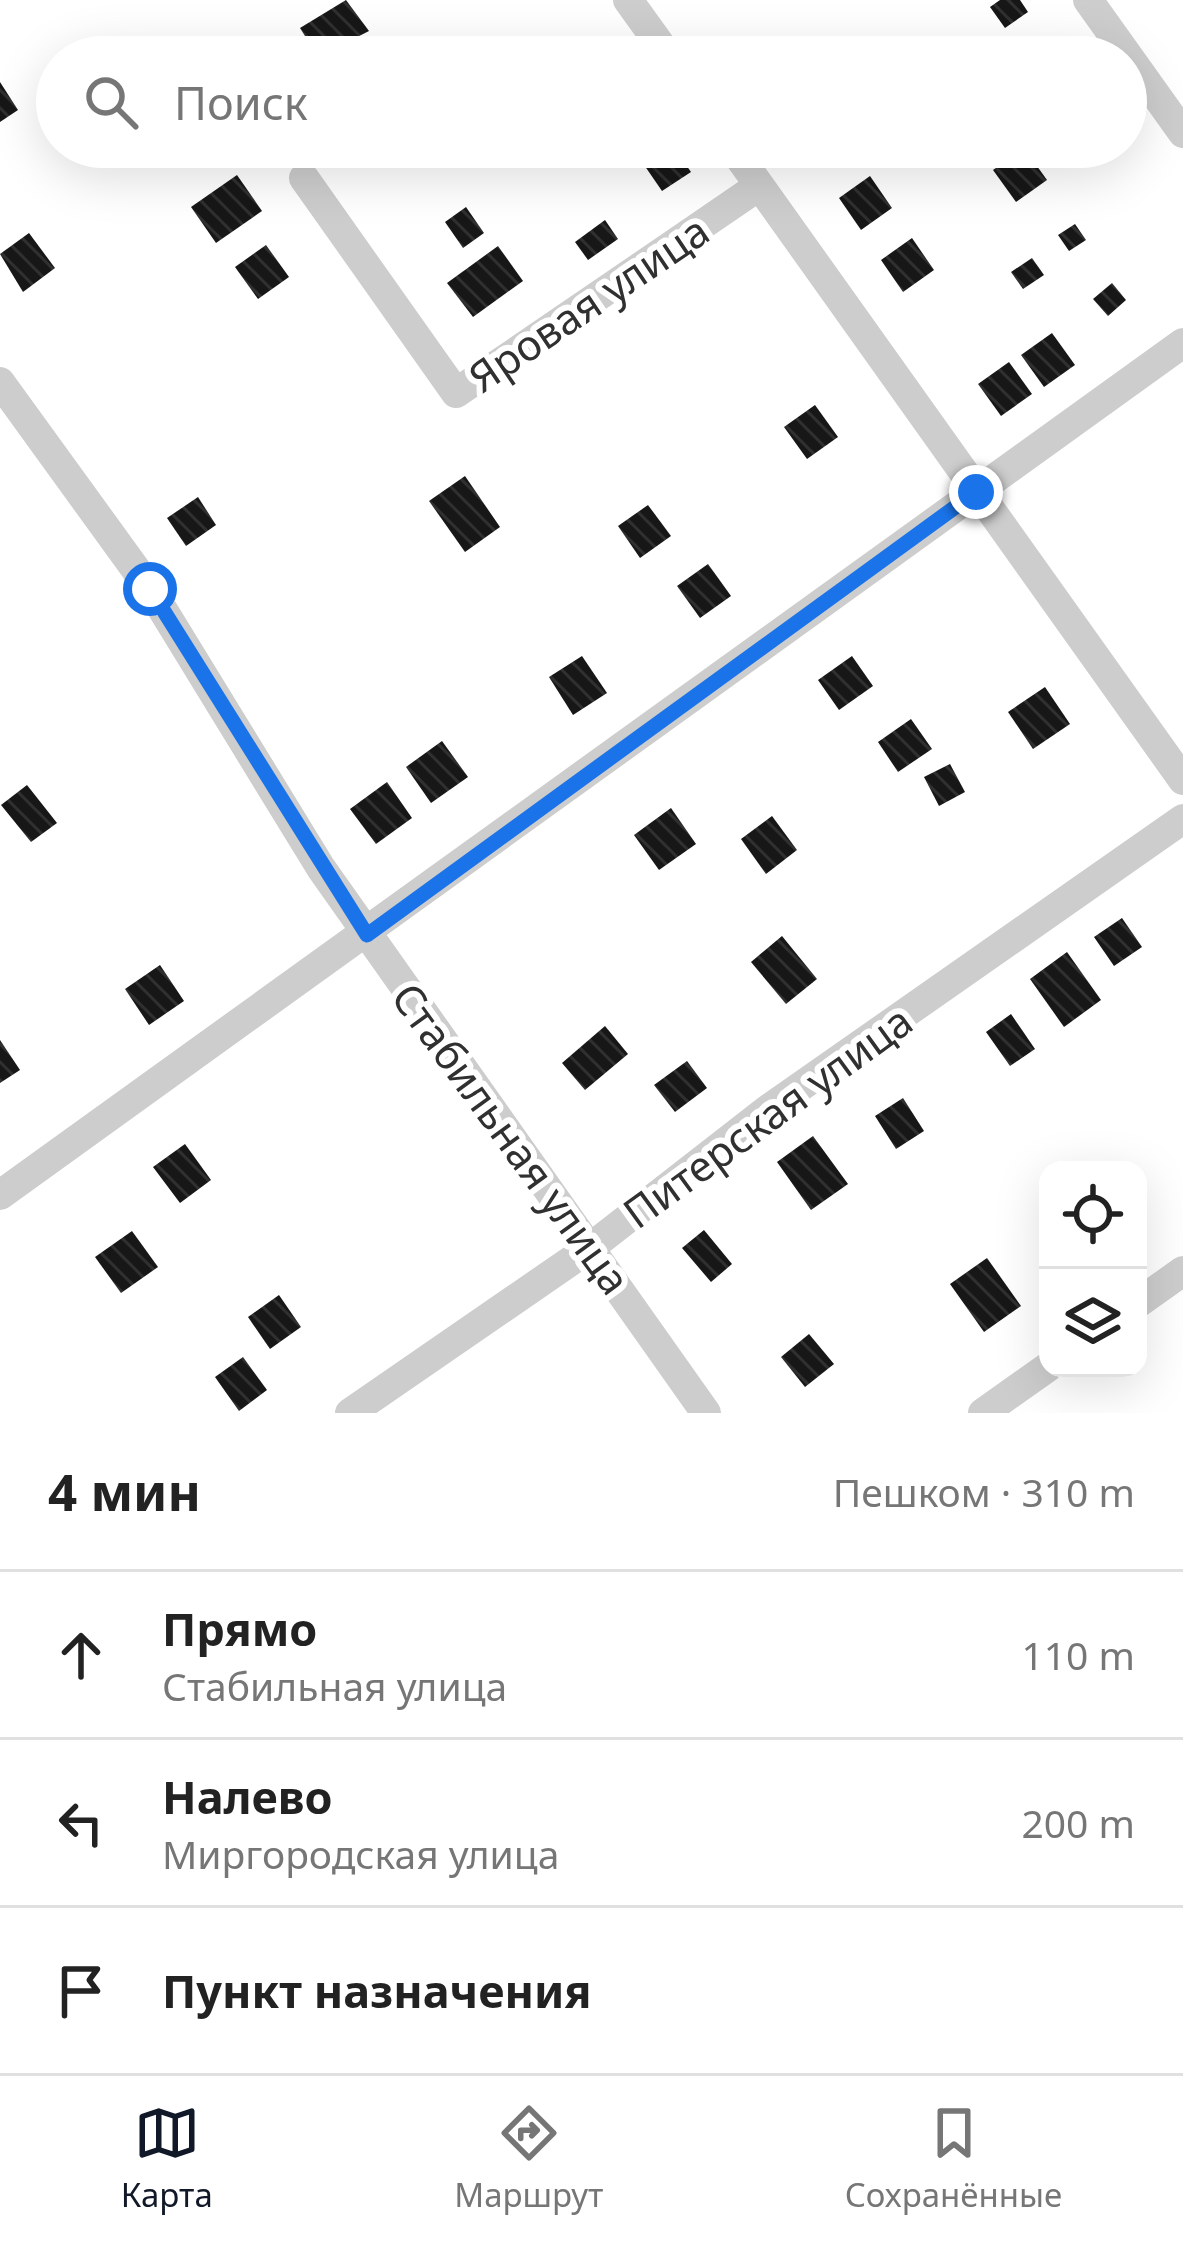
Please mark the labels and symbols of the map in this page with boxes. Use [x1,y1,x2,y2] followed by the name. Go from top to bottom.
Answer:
[457,201,719,405] street label: Яровая улица
[949,465,1003,519] route end
[123,562,177,616] route start
[380,971,644,1305] street label: Стабильная улица
[611,992,923,1240] street label: Питерская улица

